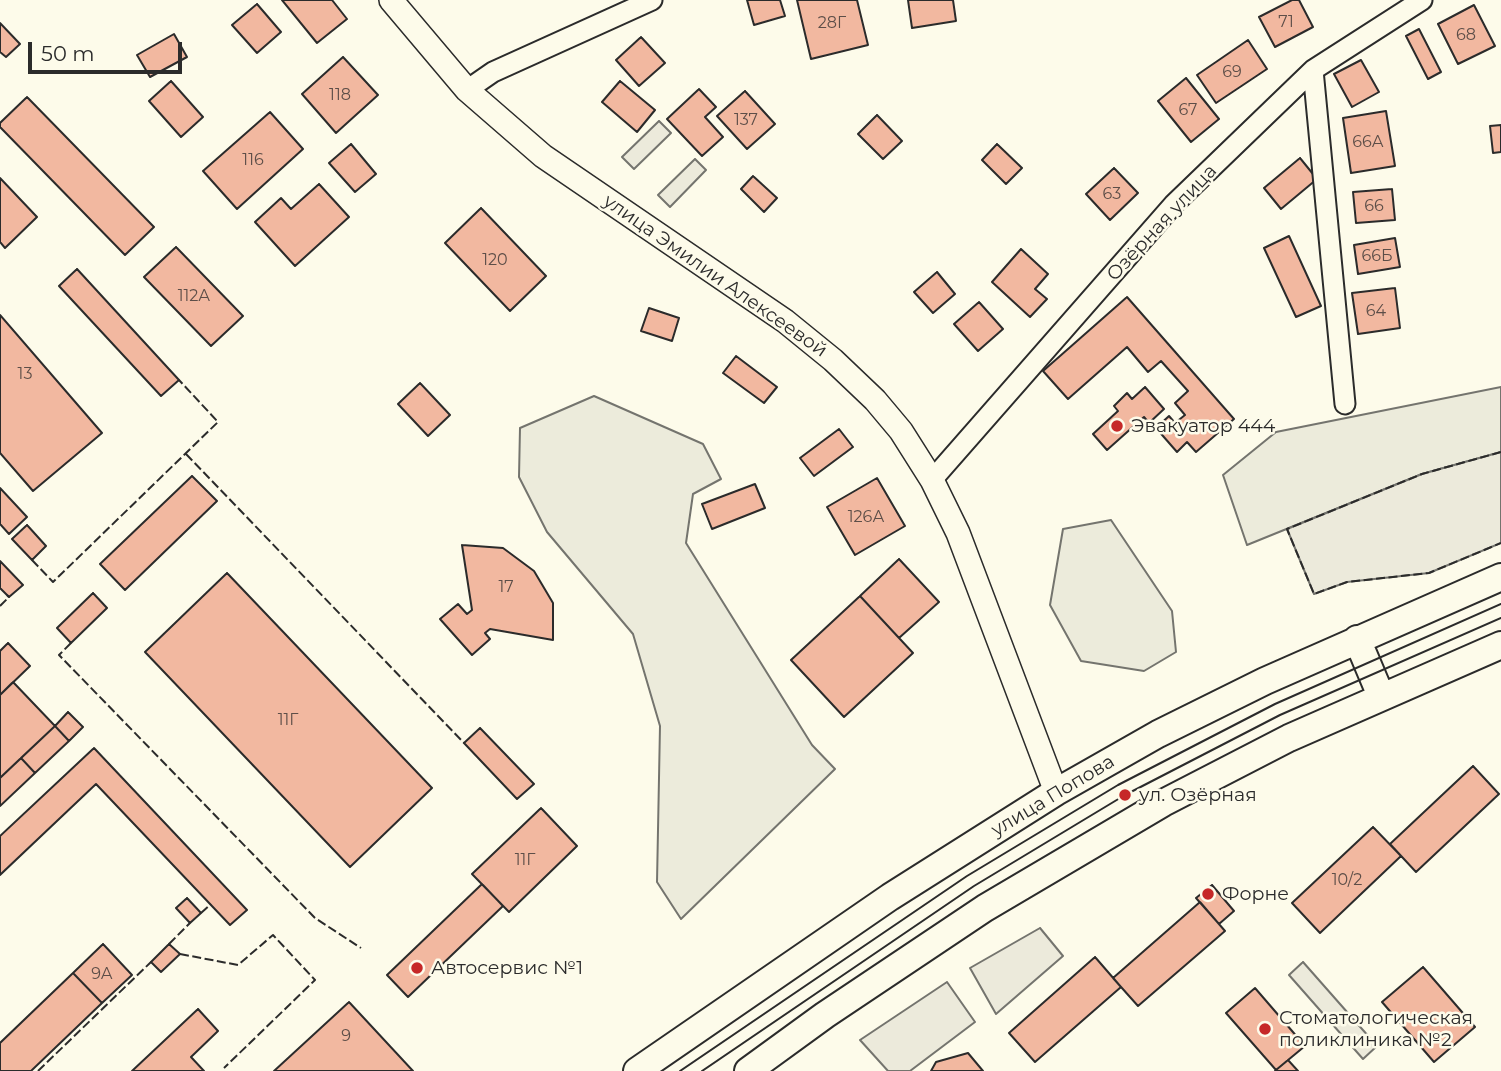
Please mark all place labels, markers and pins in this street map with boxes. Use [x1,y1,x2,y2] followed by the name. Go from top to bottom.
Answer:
[1131,415,1275,437] place label: Эвакуатор 444
[1109,418,1125,434] marker: Эвакуатор 444
[1139,784,1257,806] place label: ул. Озёрная
[1117,787,1133,803] marker: ул. Озёрная
[1222,883,1289,905] place label: Форне
[1200,886,1216,902] marker: Форне
[431,957,583,979] place label: Автосервис №1
[409,960,425,976] marker: Автосервис №1
[1279,1007,1473,1051] place label: Стоматологическая поликлиника №2
[1257,1021,1273,1037] marker: Стоматологическая поликлиника №2

